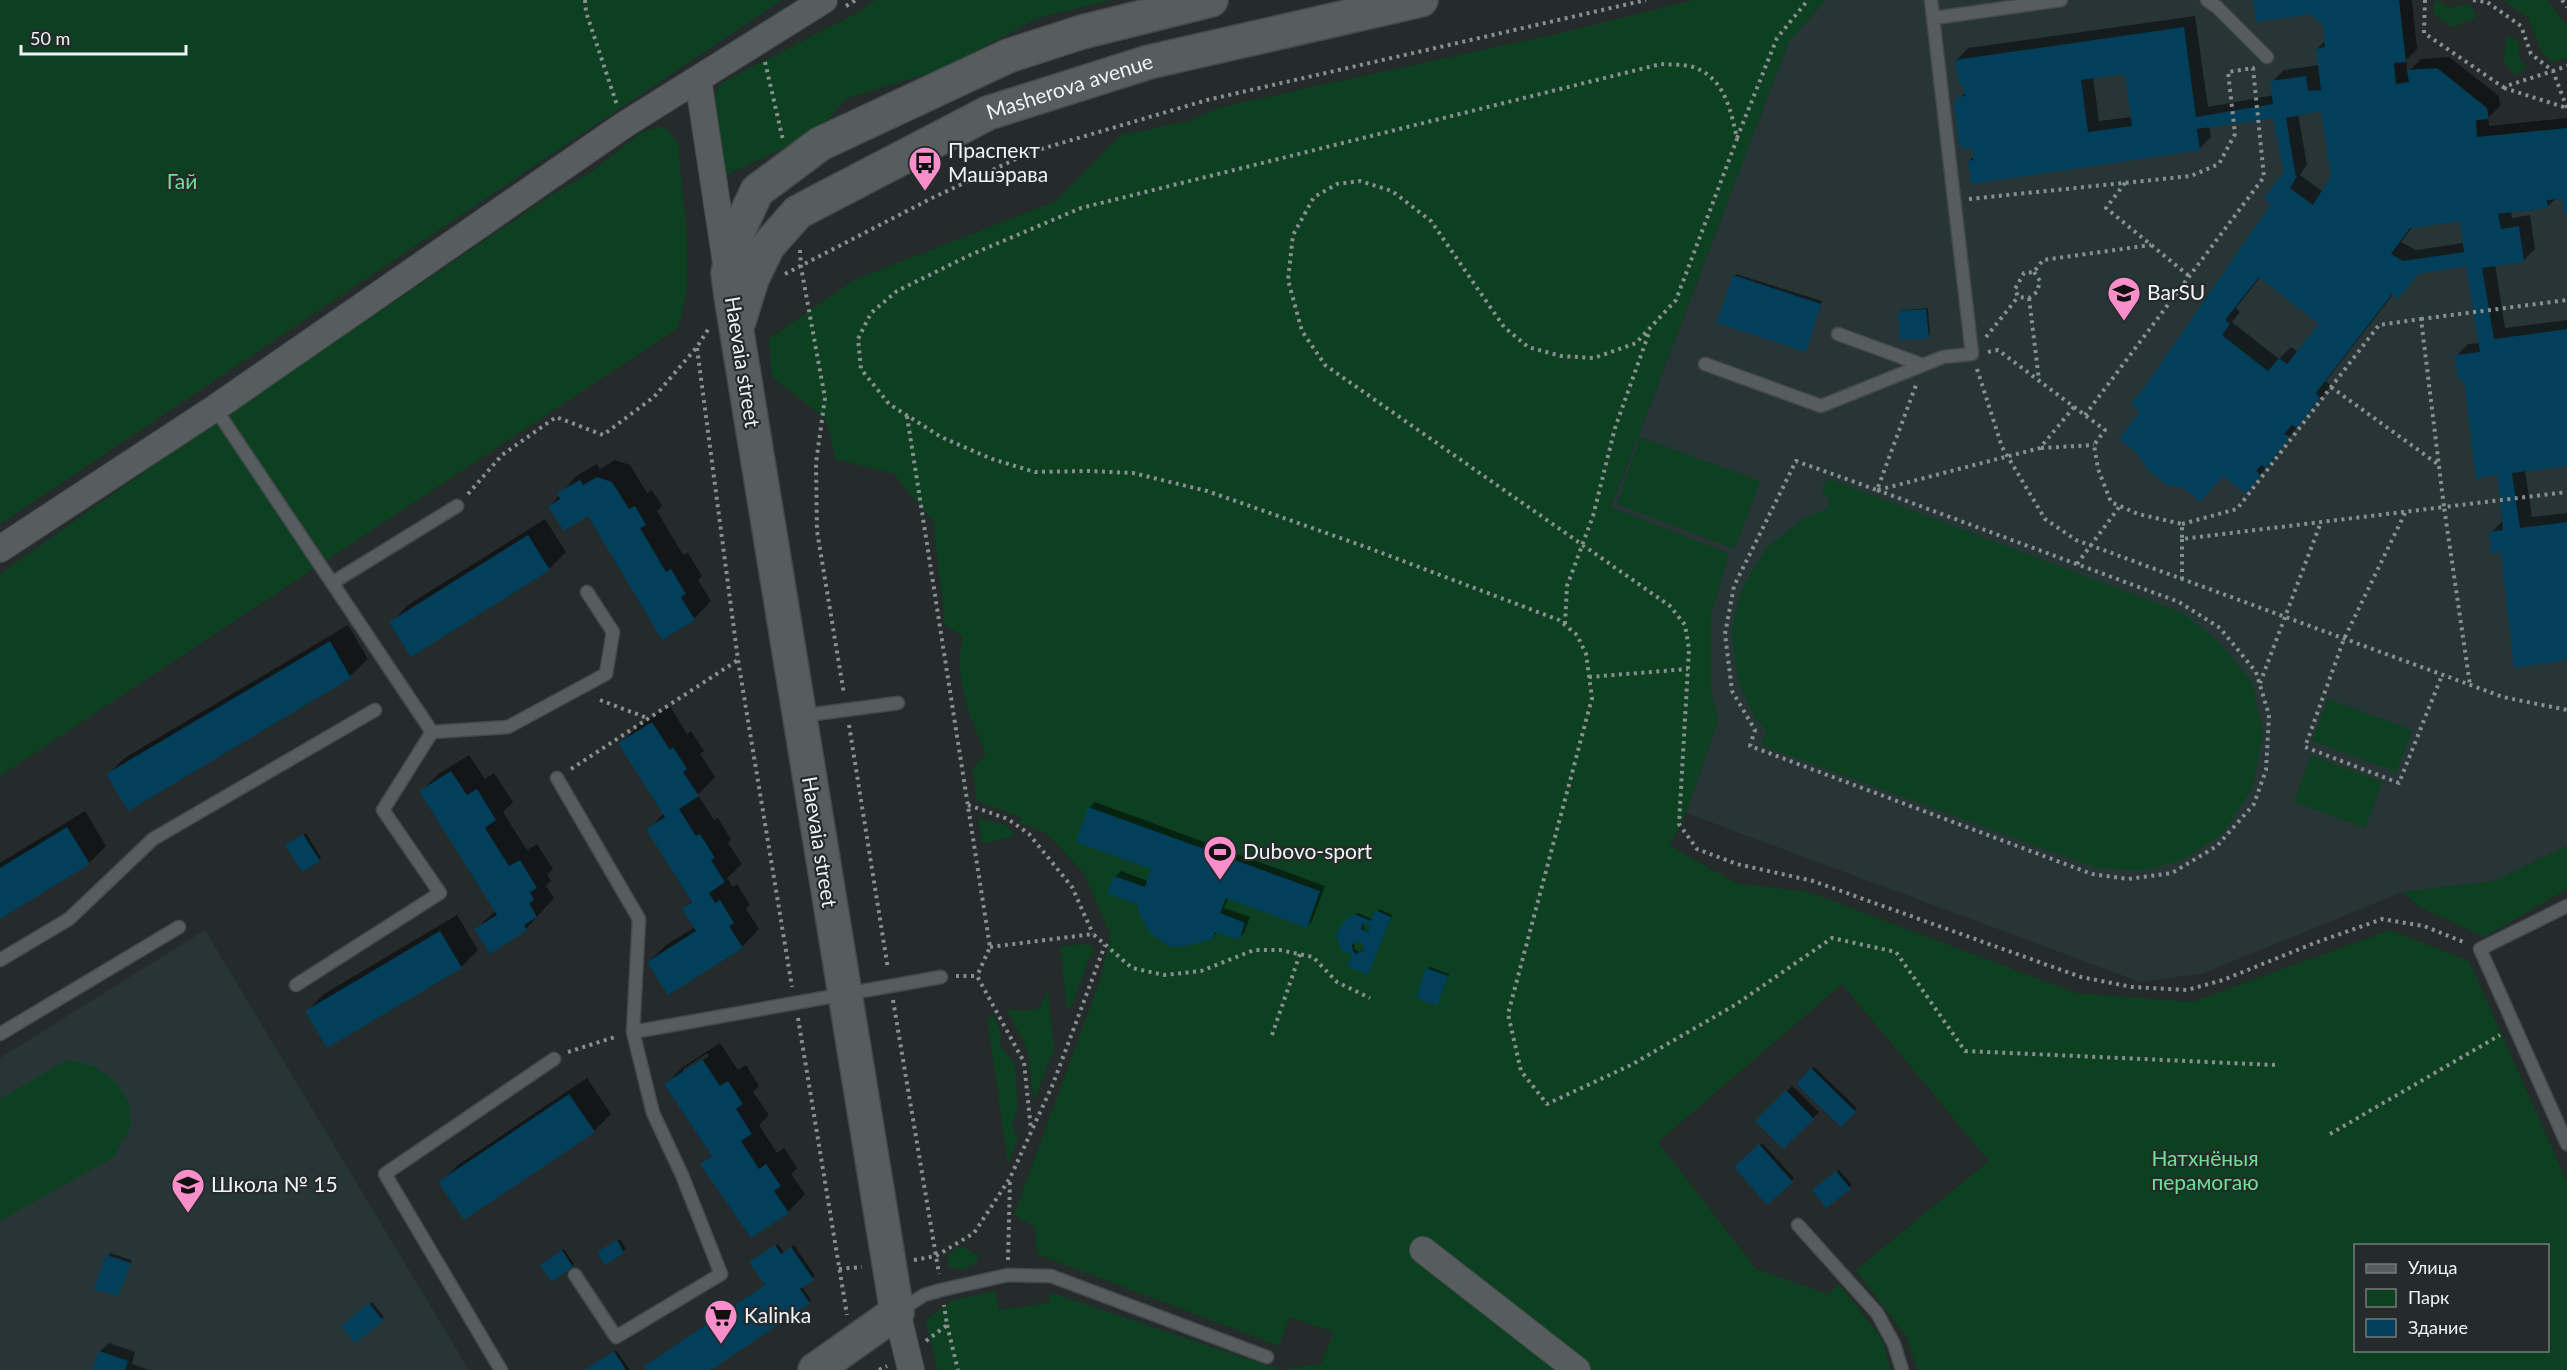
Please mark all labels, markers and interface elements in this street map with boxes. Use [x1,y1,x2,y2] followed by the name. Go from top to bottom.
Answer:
[21,18,186,56] scale bar
[30,27,70,49] text: 50 m
[983,48,1156,124] street label: Masherova avenue
[948,137,1048,186] place label: Праспект Машэрава
[907,145,943,192] bus stop icon: Праспект Машэрава
[167,168,197,193] park label: Гай
[2106,275,2142,322] school or university icon: BarSU
[2147,279,2205,304] place label: BarSU
[721,294,766,430] street label: Haevaia street
[798,774,843,910] street label: Haevaia street
[1202,834,1238,881] sports icon: Dubovo-sport
[1243,838,1373,863] place label: Dubovo-sport
[2151,1145,2259,1194] park label: Натхнёныя перамогаю
[170,1167,206,1214] school or university icon: Школа № 15
[211,1171,338,1196] place label: Школа № 15
[2354,1244,2549,1352] legend
[2408,1256,2458,1278] text: Улица
[2408,1286,2450,1308] text: Парк
[703,1298,739,1345] supermarket icon: Kalinka
[744,1302,811,1327] place label: Kalinka
[2408,1316,2468,1338] text: Здание

